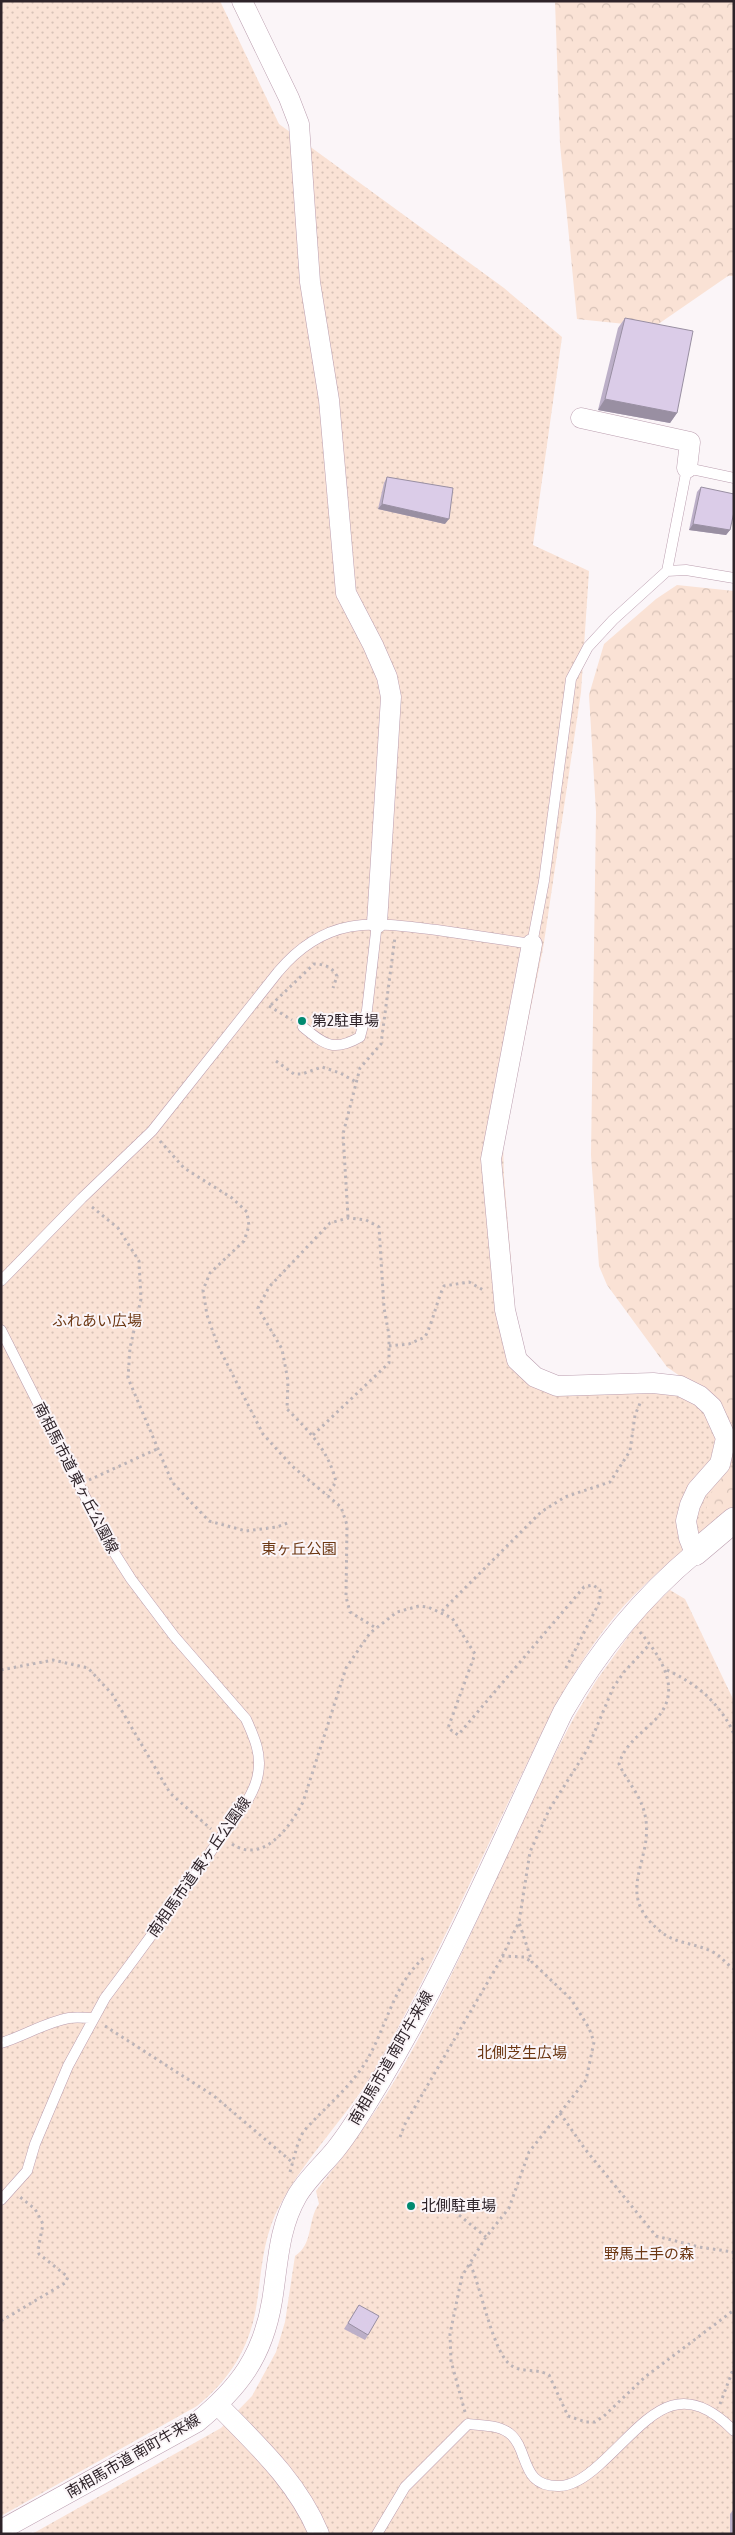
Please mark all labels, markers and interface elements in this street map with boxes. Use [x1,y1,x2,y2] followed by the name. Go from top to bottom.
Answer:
[312,1012,379,1029] place label: 第2駐車場
[296,1015,308,1027] marker: 第2駐車場
[52,1312,142,1329] park label: ふれあい広場
[31,1399,122,1556] street label: 南相馬市道 東ヶ丘公園線
[261,1540,337,1557] park label: 東ヶ丘公園
[144,1793,253,1940] street label: 南相馬市道 東ヶ丘公園線
[345,1988,436,2128] street label: 南相馬市道 南町牛来線
[477,2044,567,2061] park label: 北側芝生広場
[421,2197,496,2214] place label: 北側駐車場
[405,2200,417,2212] marker: 北側駐車場
[604,2245,694,2262] park label: 野馬土手の森
[63,2410,203,2501] street label: 南相馬市道 南町牛来線

